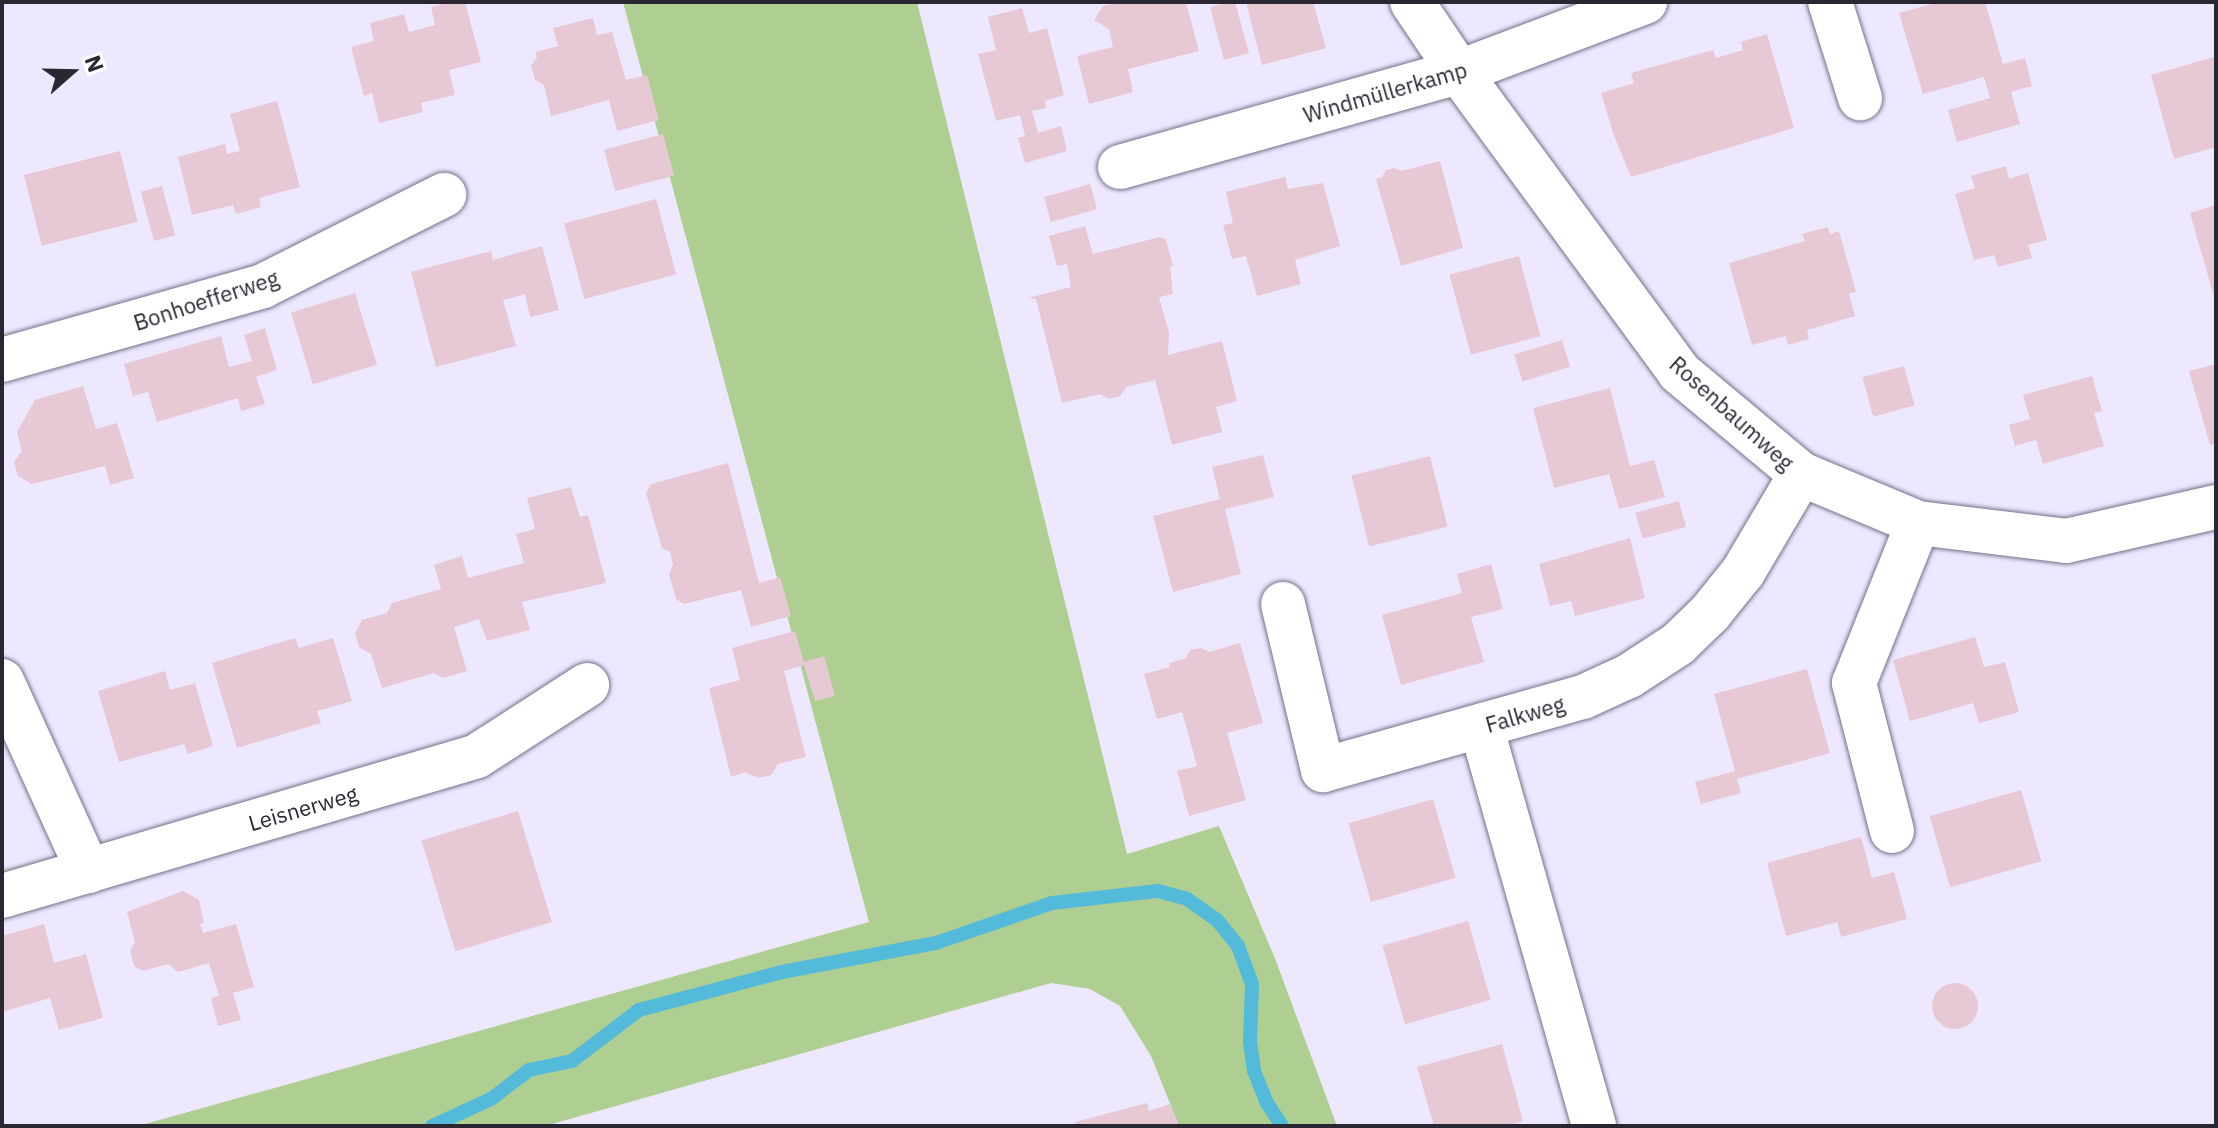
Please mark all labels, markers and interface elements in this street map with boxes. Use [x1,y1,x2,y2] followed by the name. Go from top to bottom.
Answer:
[32,32,112,112] north arrow
[79,51,111,76] text: N
[1300,56,1470,128] street label: Windmüllerkamp
[130,264,282,336] street label: Bonhoefferweg
[1664,350,1800,476] street label: Rosenbaumweg
[1482,690,1568,738] street label: Falkweg
[245,780,361,836] street label: Leisnerweg

